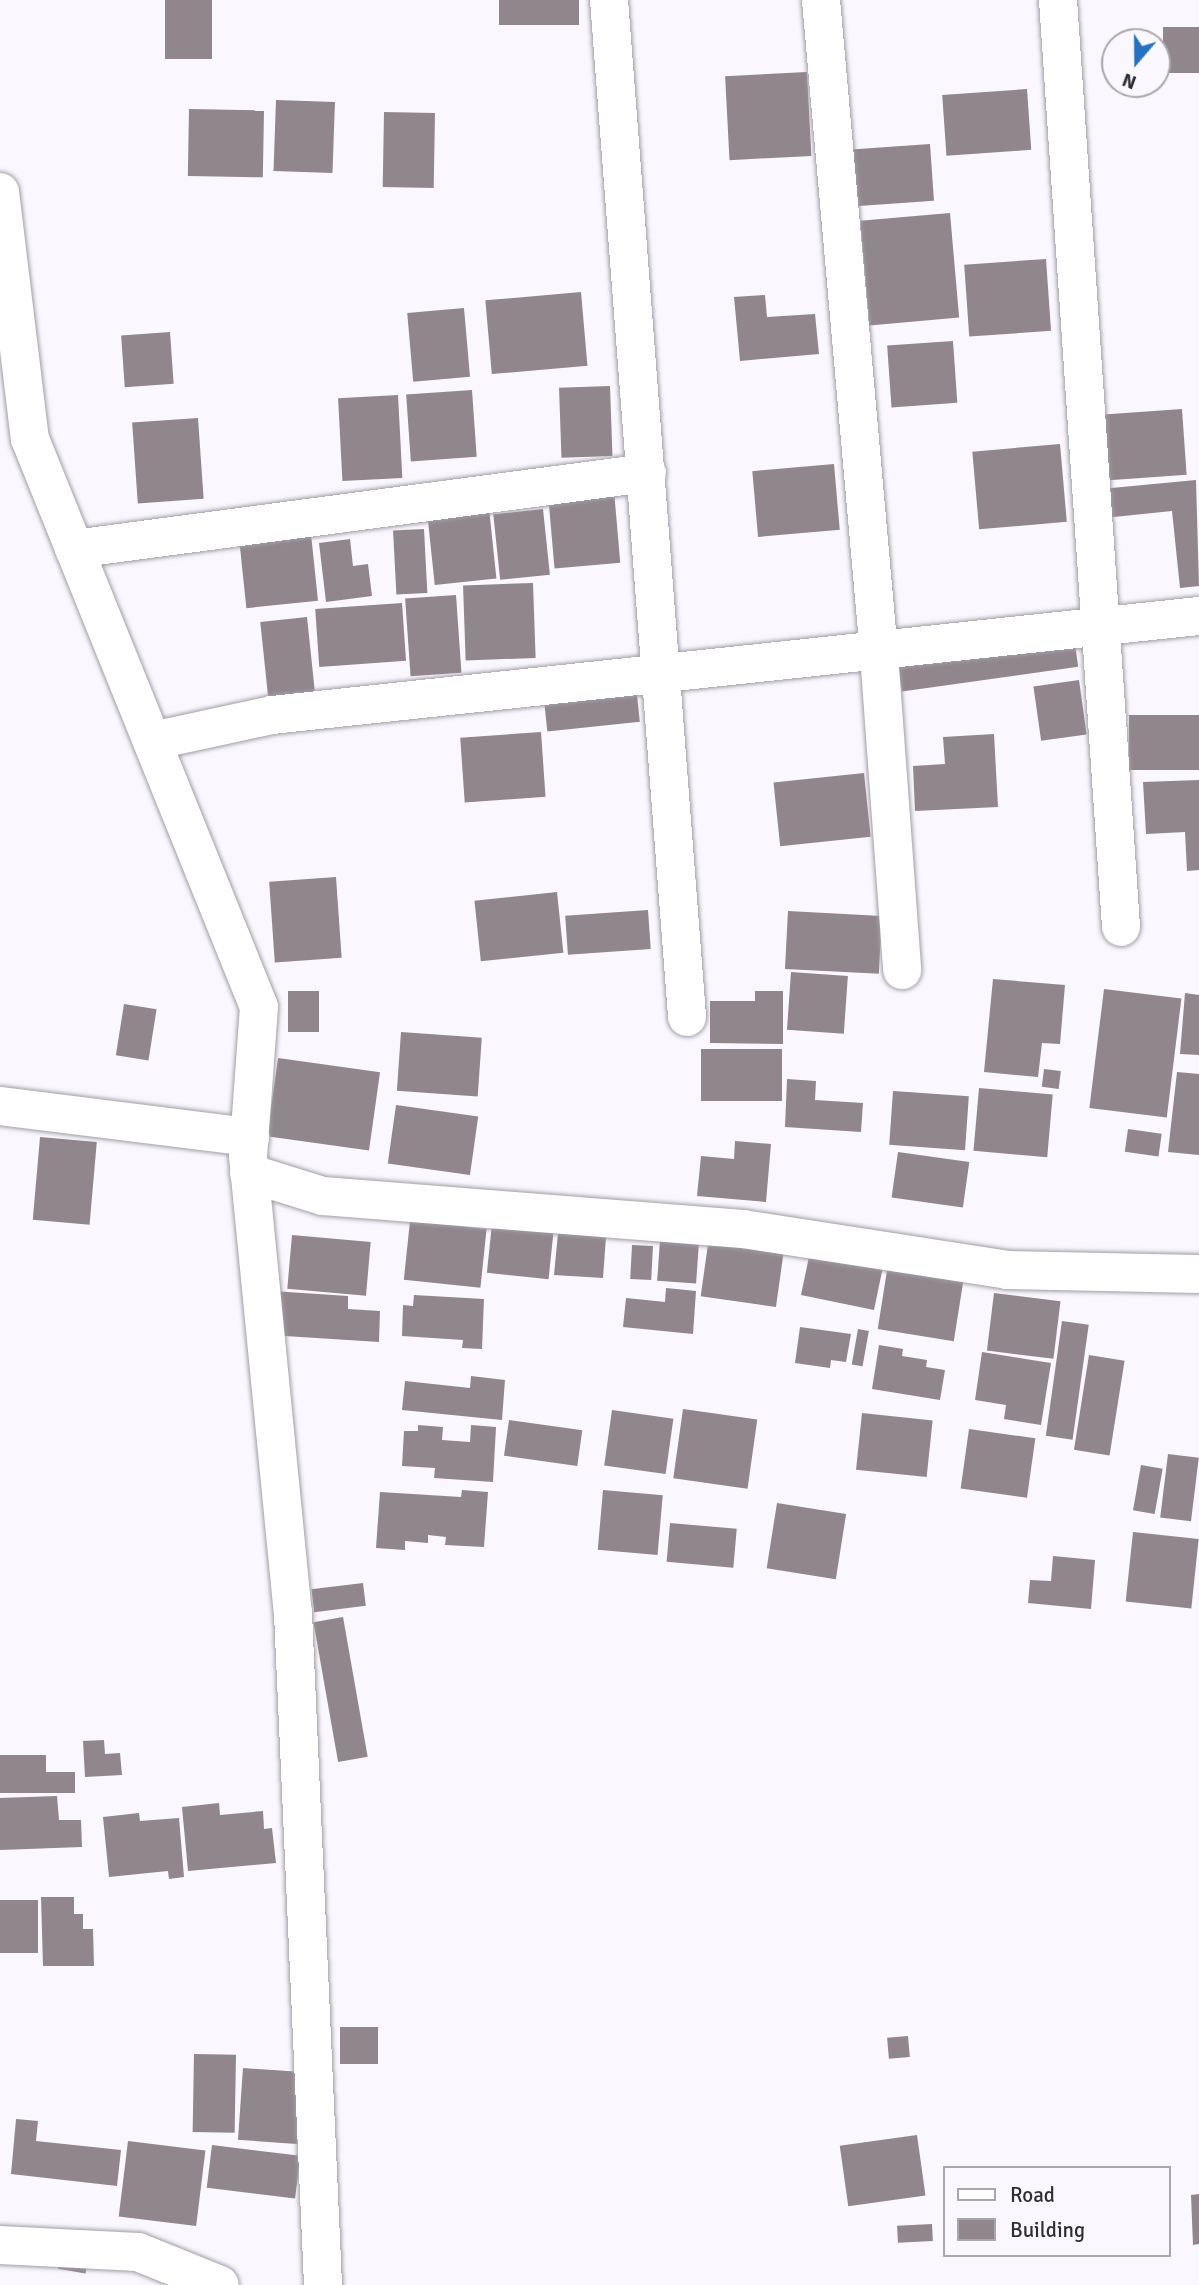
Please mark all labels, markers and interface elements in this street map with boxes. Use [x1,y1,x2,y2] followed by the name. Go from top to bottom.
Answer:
[1101,28,1171,98] north arrow
[1119,67,1140,94] text: N
[944,2166,1171,2257] legend
[1010,2182,1055,2208] text: Road
[1010,2217,1085,2243] text: Building

